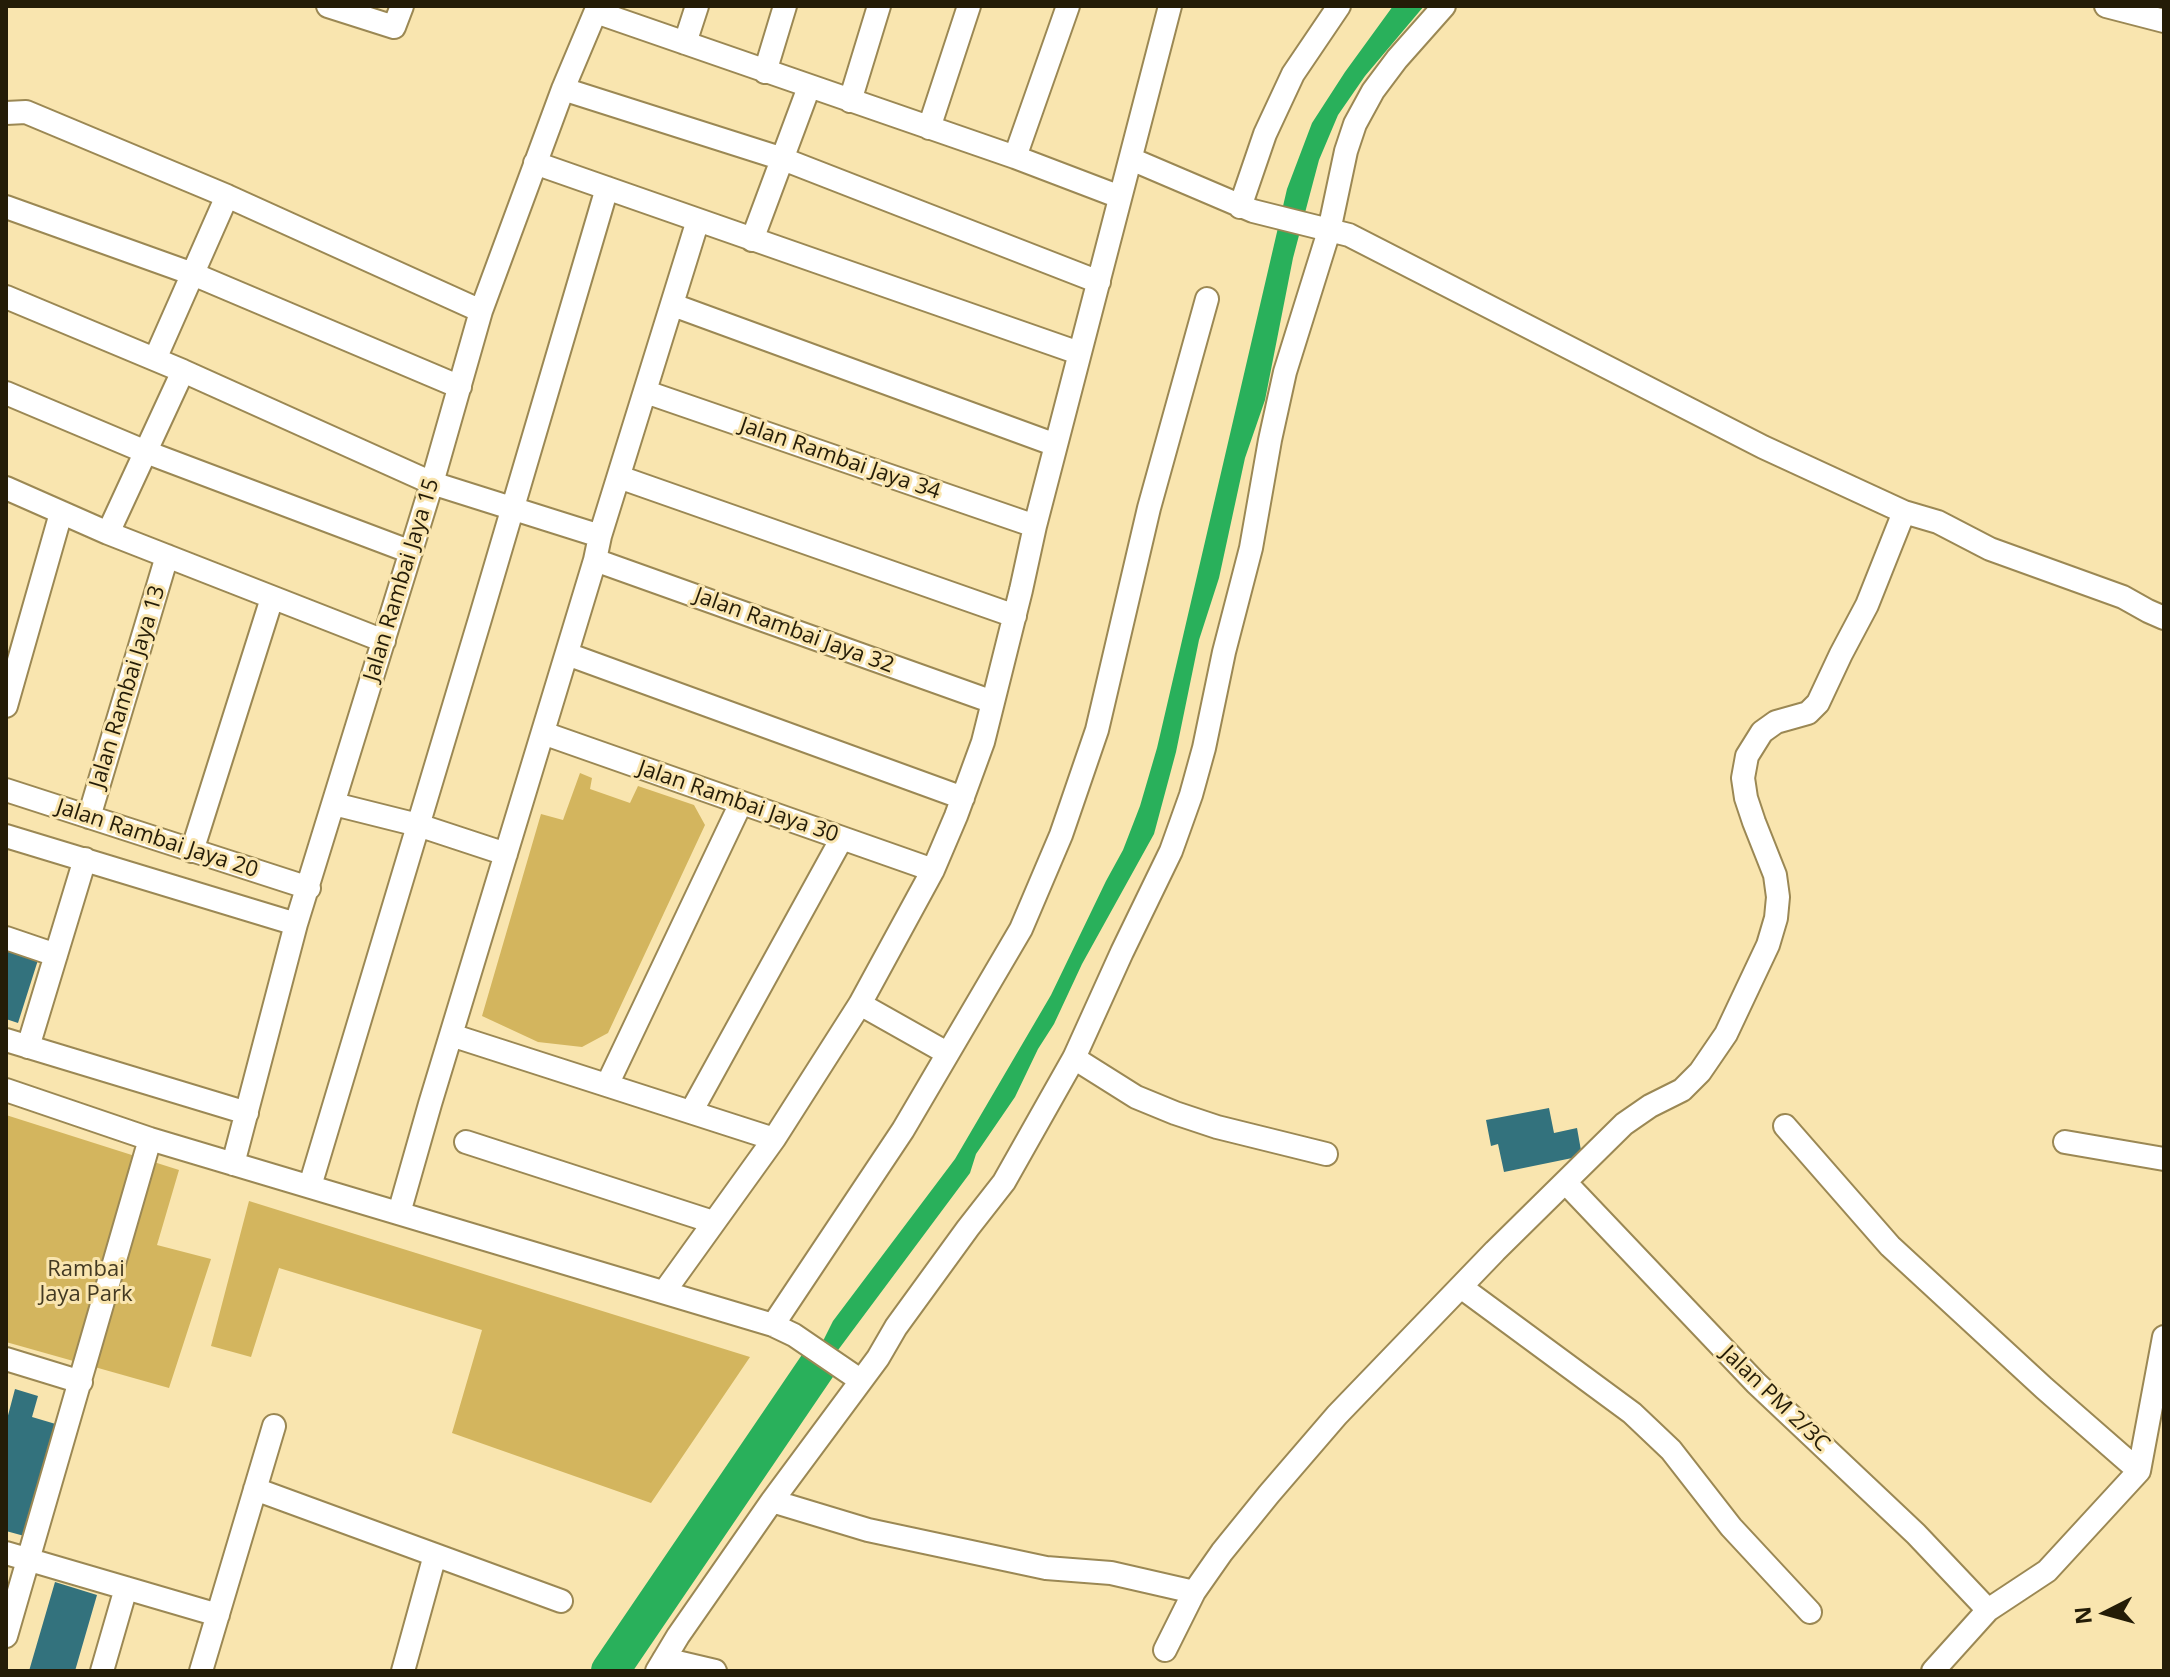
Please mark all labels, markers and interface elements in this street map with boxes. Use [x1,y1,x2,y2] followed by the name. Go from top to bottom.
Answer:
[736,412,944,506] street label: Jalan Rambai Jaya 34
[359,475,445,685] street label: Jalan Rambai Jaya 15
[85,582,171,792] street label: Jalan Rambai Jaya 13
[691,583,897,679] street label: Jalan Rambai Jaya 32
[634,755,842,849] street label: Jalan Rambai Jaya 30
[53,794,261,884] street label: Jalan Rambai Jaya 20
[39,1257,133,1308] park label: Rambai Jaya Park
[1715,1341,1835,1457] street label: Jalan PM 2/3C
[2066,1573,2146,1653] north arrow
[2066,1605,2098,1626] text: N

